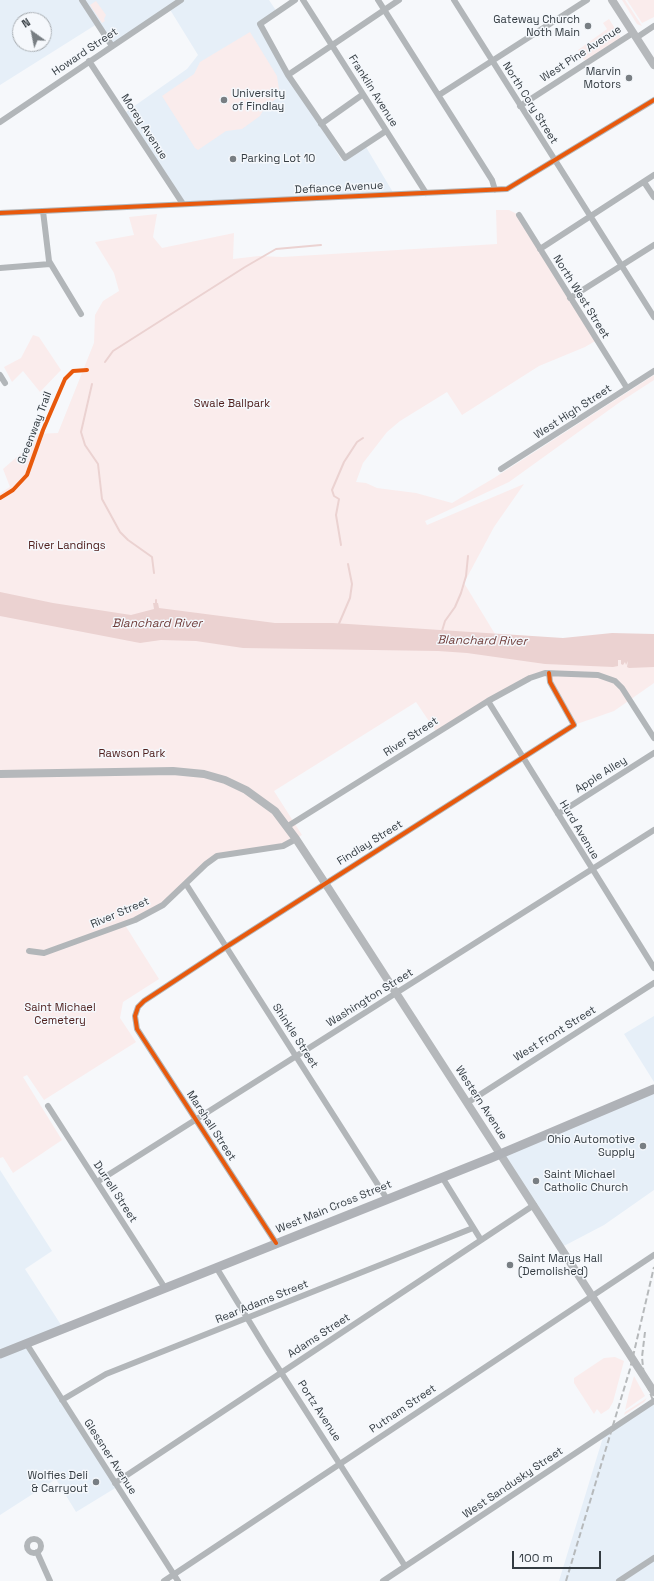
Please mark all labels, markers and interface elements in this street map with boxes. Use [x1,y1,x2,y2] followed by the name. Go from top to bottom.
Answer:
[12,12,52,52] north arrow
[493,13,580,39] place label: Gateway Church Noth Main
[19,15,33,31] text: N
[583,21,593,31] marker: Gateway Church Noth Main
[538,23,624,85] street label: West Pine Avenue
[50,25,120,79] street label: Howard Street
[345,52,401,130] street label: Franklin Avenue
[499,60,561,146] street label: North Cory Street
[583,65,621,91] place label: Marvin Motors
[624,73,634,83] marker: Marvin Motors
[232,87,285,113] place label: University of Findlay
[118,92,170,162] street label: Morey Avenue
[219,95,229,105] marker: University of Findlay
[241,152,315,166] place label: Parking Lot 10
[228,154,238,164] marker: Parking Lot 10
[294,179,384,197] street label: Defiance Avenue
[550,253,612,341] street label: North West Street
[532,382,614,442] street label: West High Street
[15,390,55,466] street label: Greenway Trail
[194,397,270,411] park label: Swale Ballpark
[28,539,106,553] park label: River Landings
[112,617,202,631] water label: Blanchard River
[437,633,527,649] water label: Blanchard River
[381,714,441,760] street label: River Street
[99,747,165,761] park label: Rawson Park
[573,754,629,796] street label: Apple Alley
[556,798,602,862] street label: Hurd Avenue
[335,818,405,868] street label: Findlay Street
[89,895,151,931] street label: River Street
[324,966,416,1030] street label: Washington Street
[24,1001,96,1027] park label: Saint Michael Cemetery
[269,1001,321,1071] street label: Shinkle Street
[512,1003,598,1065] street label: West Front Street
[452,1064,510,1142] street label: Western Avenue
[184,1089,238,1163] street label: Marshall Street
[547,1133,635,1159] place label: Ohio Automotive Supply
[638,1141,648,1151] marker: Ohio Automotive Supply
[90,1159,140,1225] street label: Durrell Street
[544,1168,628,1194] place label: Saint Michael Catholic Church
[531,1176,541,1186] marker: Saint Michael Catholic Church
[274,1178,394,1236] street label: West Main Cross Street
[518,1252,603,1278] place label: Saint Marys Hall (Demolished)
[505,1260,515,1270] marker: Saint Marys Hall (Demolished)
[214,1277,310,1327] street label: Rear Adams Street
[285,1311,353,1361] street label: Adams Street
[294,1378,344,1444] street label: Portz Avenue
[367,1382,439,1436] street label: Putnam Street
[81,1417,139,1497] street label: Glessner Avenue
[460,1445,566,1521] street label: West Sandusky Street
[27,1469,88,1495] place label: Wolfies Deli & Carryout
[91,1477,101,1487] marker: Wolfies Deli & Carryout
[514,1543,603,1569] scale bar
[519,1550,553,1566] text: 100 m

